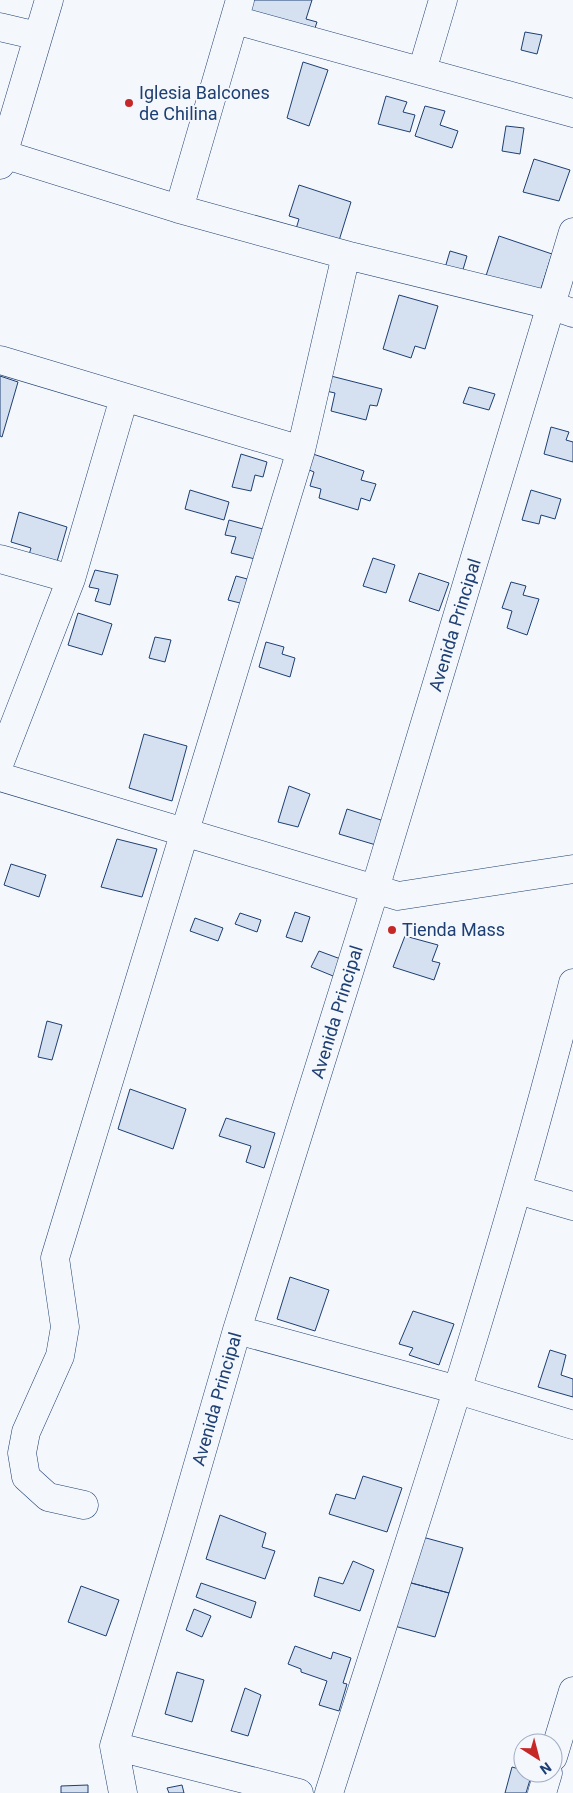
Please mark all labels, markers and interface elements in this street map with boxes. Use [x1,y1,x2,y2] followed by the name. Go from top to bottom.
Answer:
[139,82,270,124] place label: Iglesia Balcones de Chilina
[123,97,135,109] marker: Iglesia Balcones de Chilina
[424,556,485,694] street label: Avenida Principal
[402,919,505,940] place label: Tienda Mass
[386,924,398,936] marker: Tienda Mass
[306,943,367,1081] street label: Avenida Principal
[187,1330,246,1468] street label: Avenida Principal
[513,1733,563,1783] north arrow
[537,1759,554,1778] text: N

